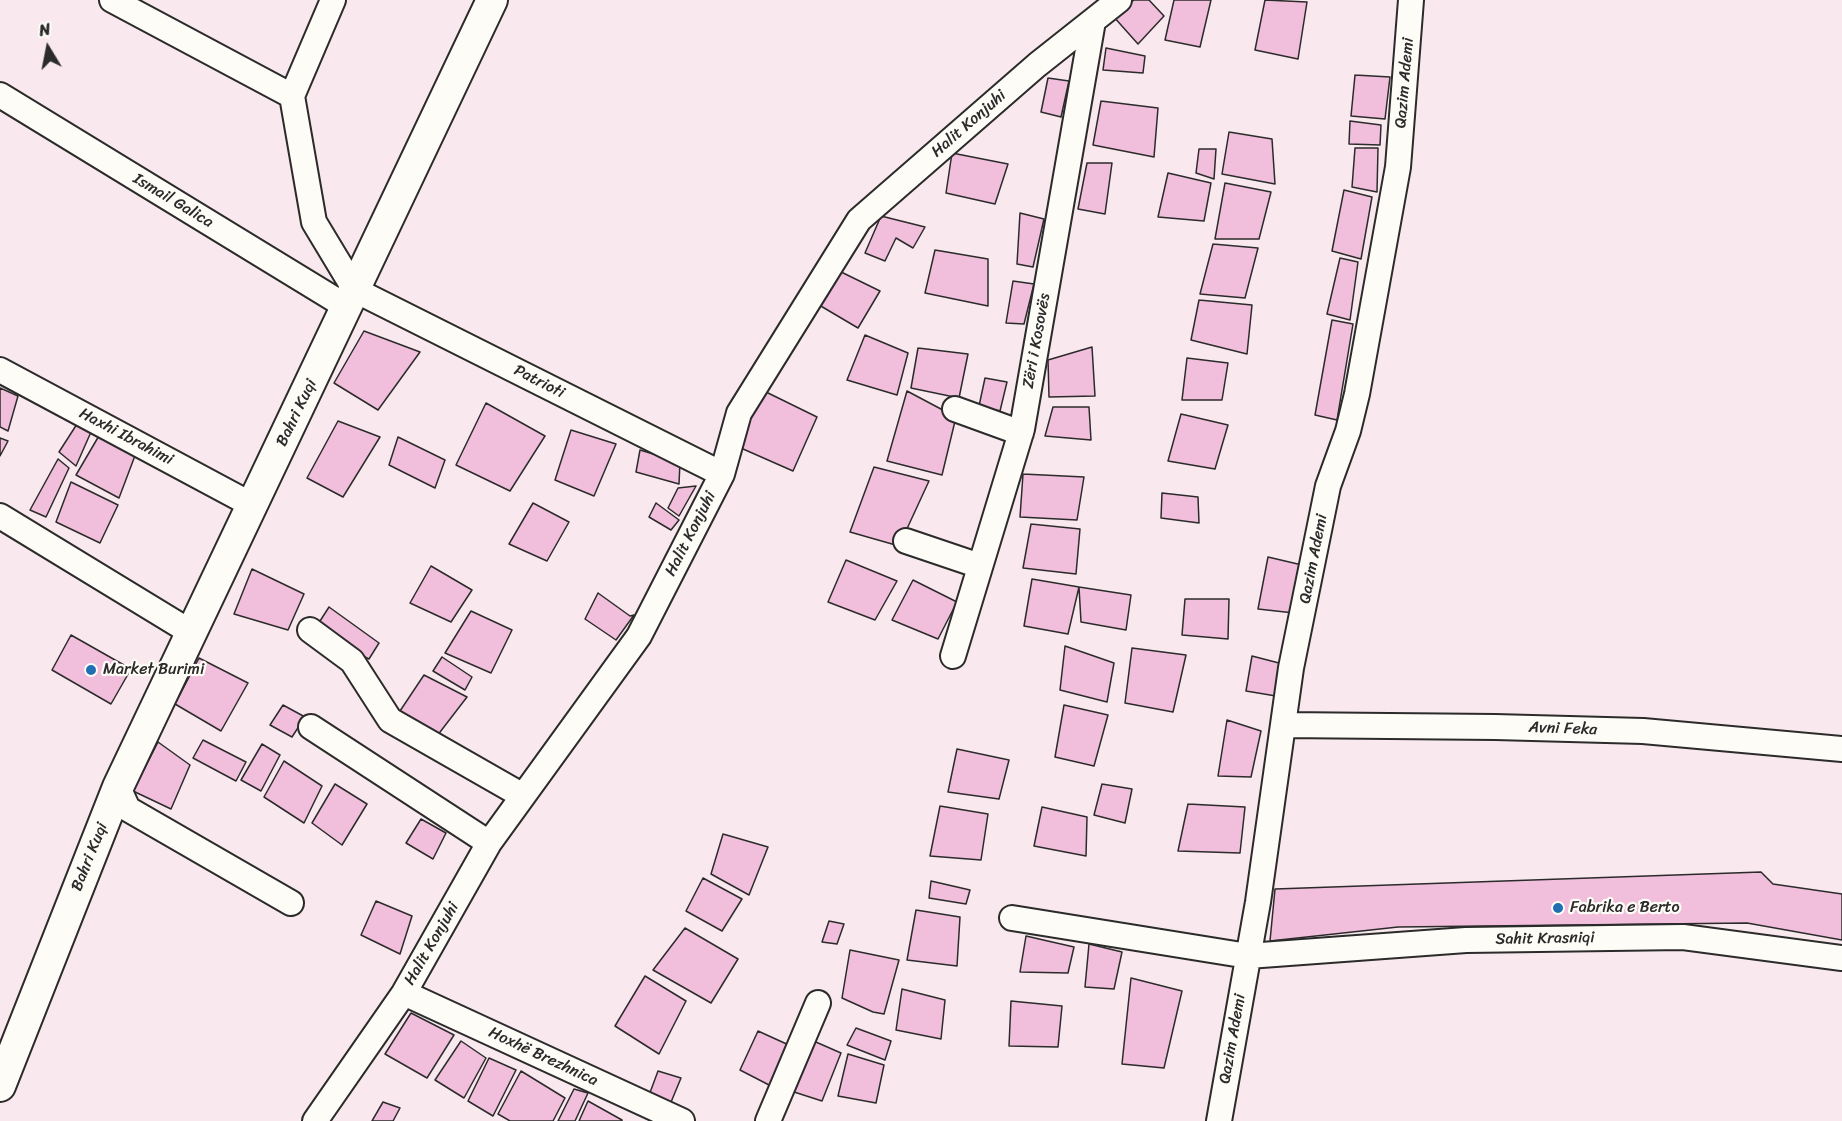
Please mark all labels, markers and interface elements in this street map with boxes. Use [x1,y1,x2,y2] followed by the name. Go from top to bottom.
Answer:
[37,15,53,45] text: N
[18,18,78,78] north arrow
[1391,37,1419,129] street label: Qazim Ademi
[928,86,1010,162] street label: Halit Konjuhi
[129,170,217,232] street label: Ismail Galica
[1019,292,1055,390] street label: Zëri i Kosovës
[510,361,568,403] street label: Patrioti
[273,376,321,450] street label: Bahri Kuqi
[76,404,176,470] street label: Haxhi Ibrahimi
[661,488,721,580] street label: Halit Konjuhi
[1296,513,1332,605] street label: Qazim Ademi
[103,660,204,680] place label: Market Burimi
[84,663,98,677] marker: Market Burimi
[1528,718,1598,740] street label: Avni Feka
[68,820,112,894] street label: Bahri Kuqi
[1570,898,1680,918] place label: Fabrika e Berto
[401,899,463,989] street label: Halit Konjuhi
[1551,901,1565,915] marker: Fabrika e Berto
[1495,929,1595,949] street label: Sahit Krasniqi
[1216,993,1250,1085] street label: Qazim Ademi
[485,1023,601,1091] street label: Hoxhë Brezhnica

